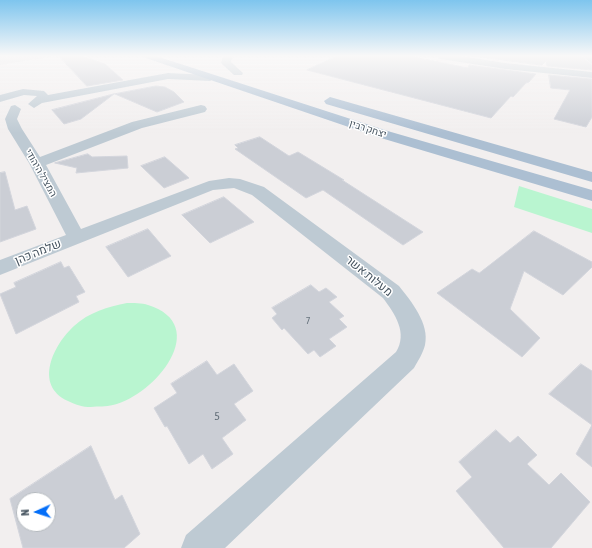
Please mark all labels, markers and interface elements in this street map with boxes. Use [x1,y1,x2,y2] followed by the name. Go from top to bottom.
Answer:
[348,117,388,141] street label: יצחק רבין
[23,147,59,199] street label: המציל היהודי
[13,236,63,268] street label: שלמה כהן
[343,253,395,299] street label: מעלות אשר
[306,315,310,327] house number: 7
[214,409,220,423] house number: 5
[16,492,56,532] north arrow
[19,509,31,516] text: N

